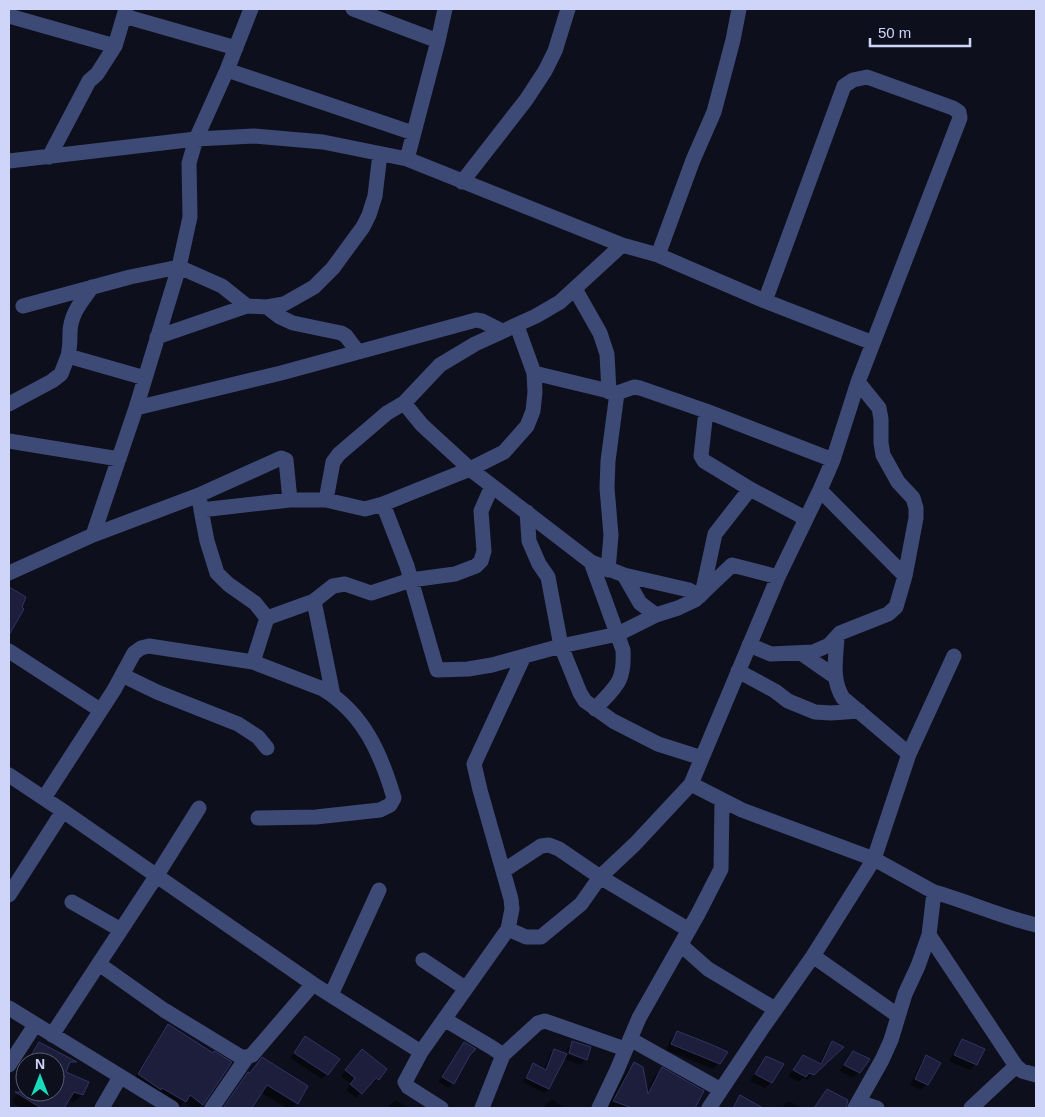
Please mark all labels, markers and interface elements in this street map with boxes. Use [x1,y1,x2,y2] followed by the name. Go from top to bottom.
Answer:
[870,15,970,47] scale bar
[878,24,911,41] text: 50 m
[15,1052,65,1102] north arrow
[35,1056,45,1072] text: N

